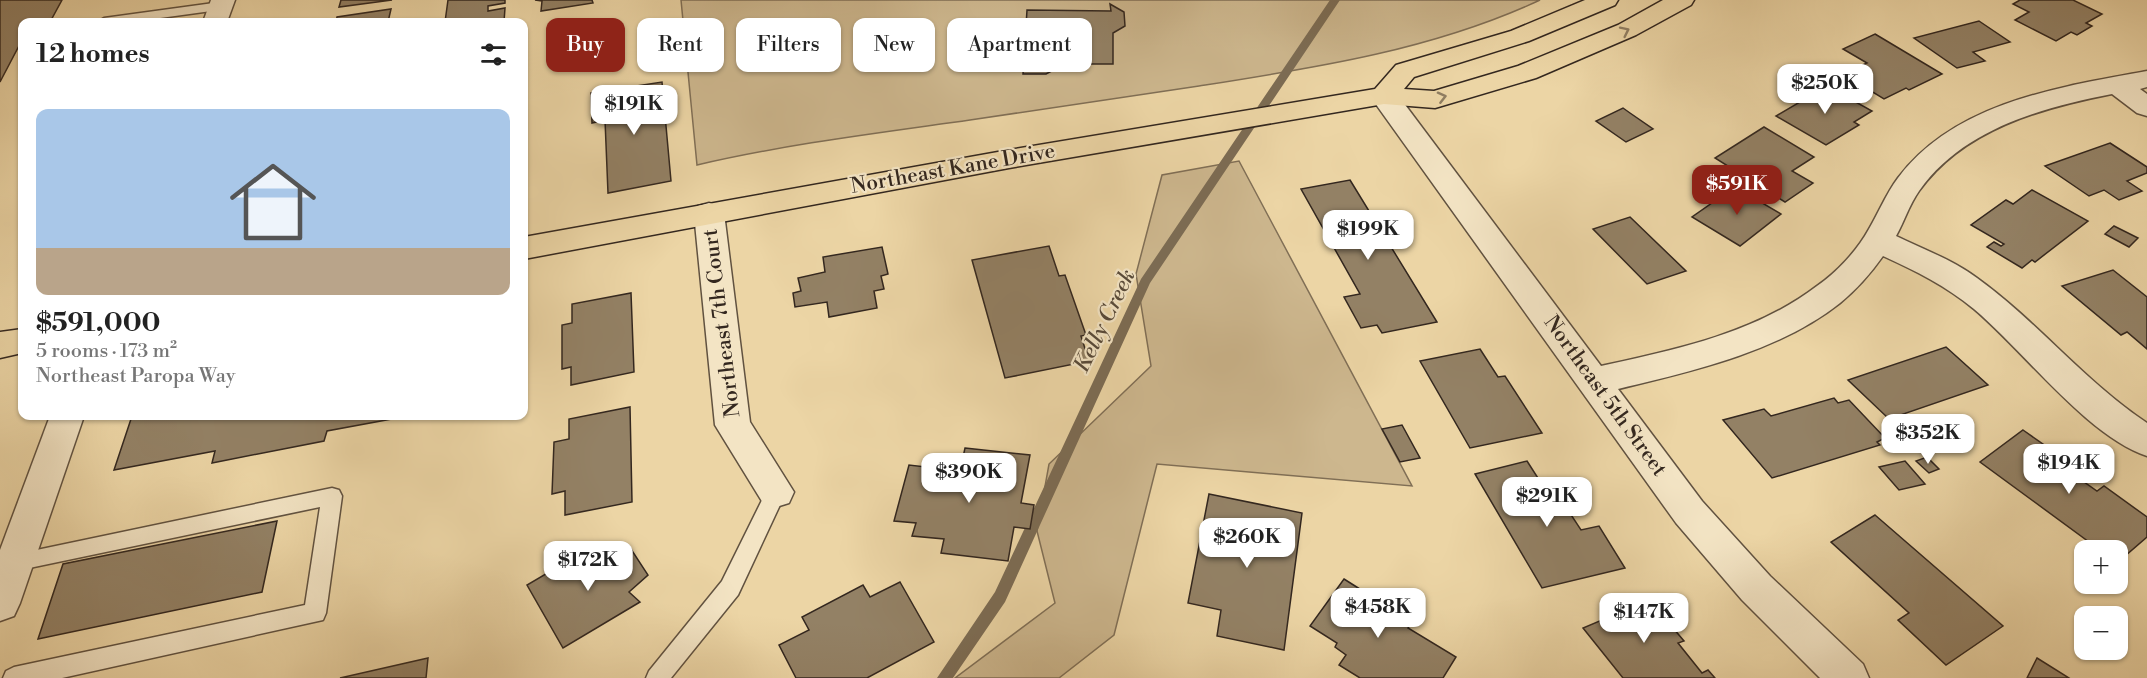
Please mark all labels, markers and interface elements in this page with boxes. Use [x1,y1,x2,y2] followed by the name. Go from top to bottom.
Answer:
[546,18,625,72] chip: Buy
[637,18,724,72] chip: Rent
[736,18,841,72] chip: Filters
[853,18,935,72] chip: New
[947,18,1092,72] chip: Apartment
[1619,26,1630,38] one-way arrow
[36,38,150,70] text: 12 homes
[477,38,510,71] icon: filters
[1783,64,1867,115] pin: $250K
[1791,71,1859,96] text: $250K
[592,85,676,136] pin: $191K
[605,92,663,117] text: $191K
[1437,92,1447,105] one-way arrow
[849,138,1057,200] street label: Northeast Kane Drive
[219,148,327,256] icon: home
[1695,165,1779,216] pin: $591K
[1706,172,1768,197] text: $591K
[1326,210,1410,261] pin: $199K
[1337,217,1399,242] text: $199K
[697,227,746,419] street label: Northeast 7th Court
[1068,265,1142,377] water label: Kelly Creek
[36,307,161,339] text: $591,000
[1538,310,1672,482] street label: Northeast 5th Street
[36,339,177,364] text: 5 rooms · 173 m²
[36,364,235,389] text: Northeast Paropa Way
[1886,414,1970,465] pin: $352K
[1895,421,1961,446] text: $352K
[2027,444,2111,495] pin: $194K
[2037,451,2101,476] text: $194K
[927,453,1011,504] pin: $390K
[935,460,1003,485] text: $390K
[1505,477,1589,528] pin: $291K
[1516,484,1578,509] text: $291K
[1205,518,1289,569] pin: $260K
[1213,525,1281,550] text: $260K
[2074,540,2128,660] map controls
[2074,540,2128,594] button: +
[546,541,630,592] pin: $172K
[558,548,618,573] text: $172K
[1336,588,1420,639] pin: $458K
[1602,593,1686,644] pin: $147K
[1345,595,1411,620] text: $458K
[1613,600,1675,625] text: $147K
[2074,606,2128,660] button: −

